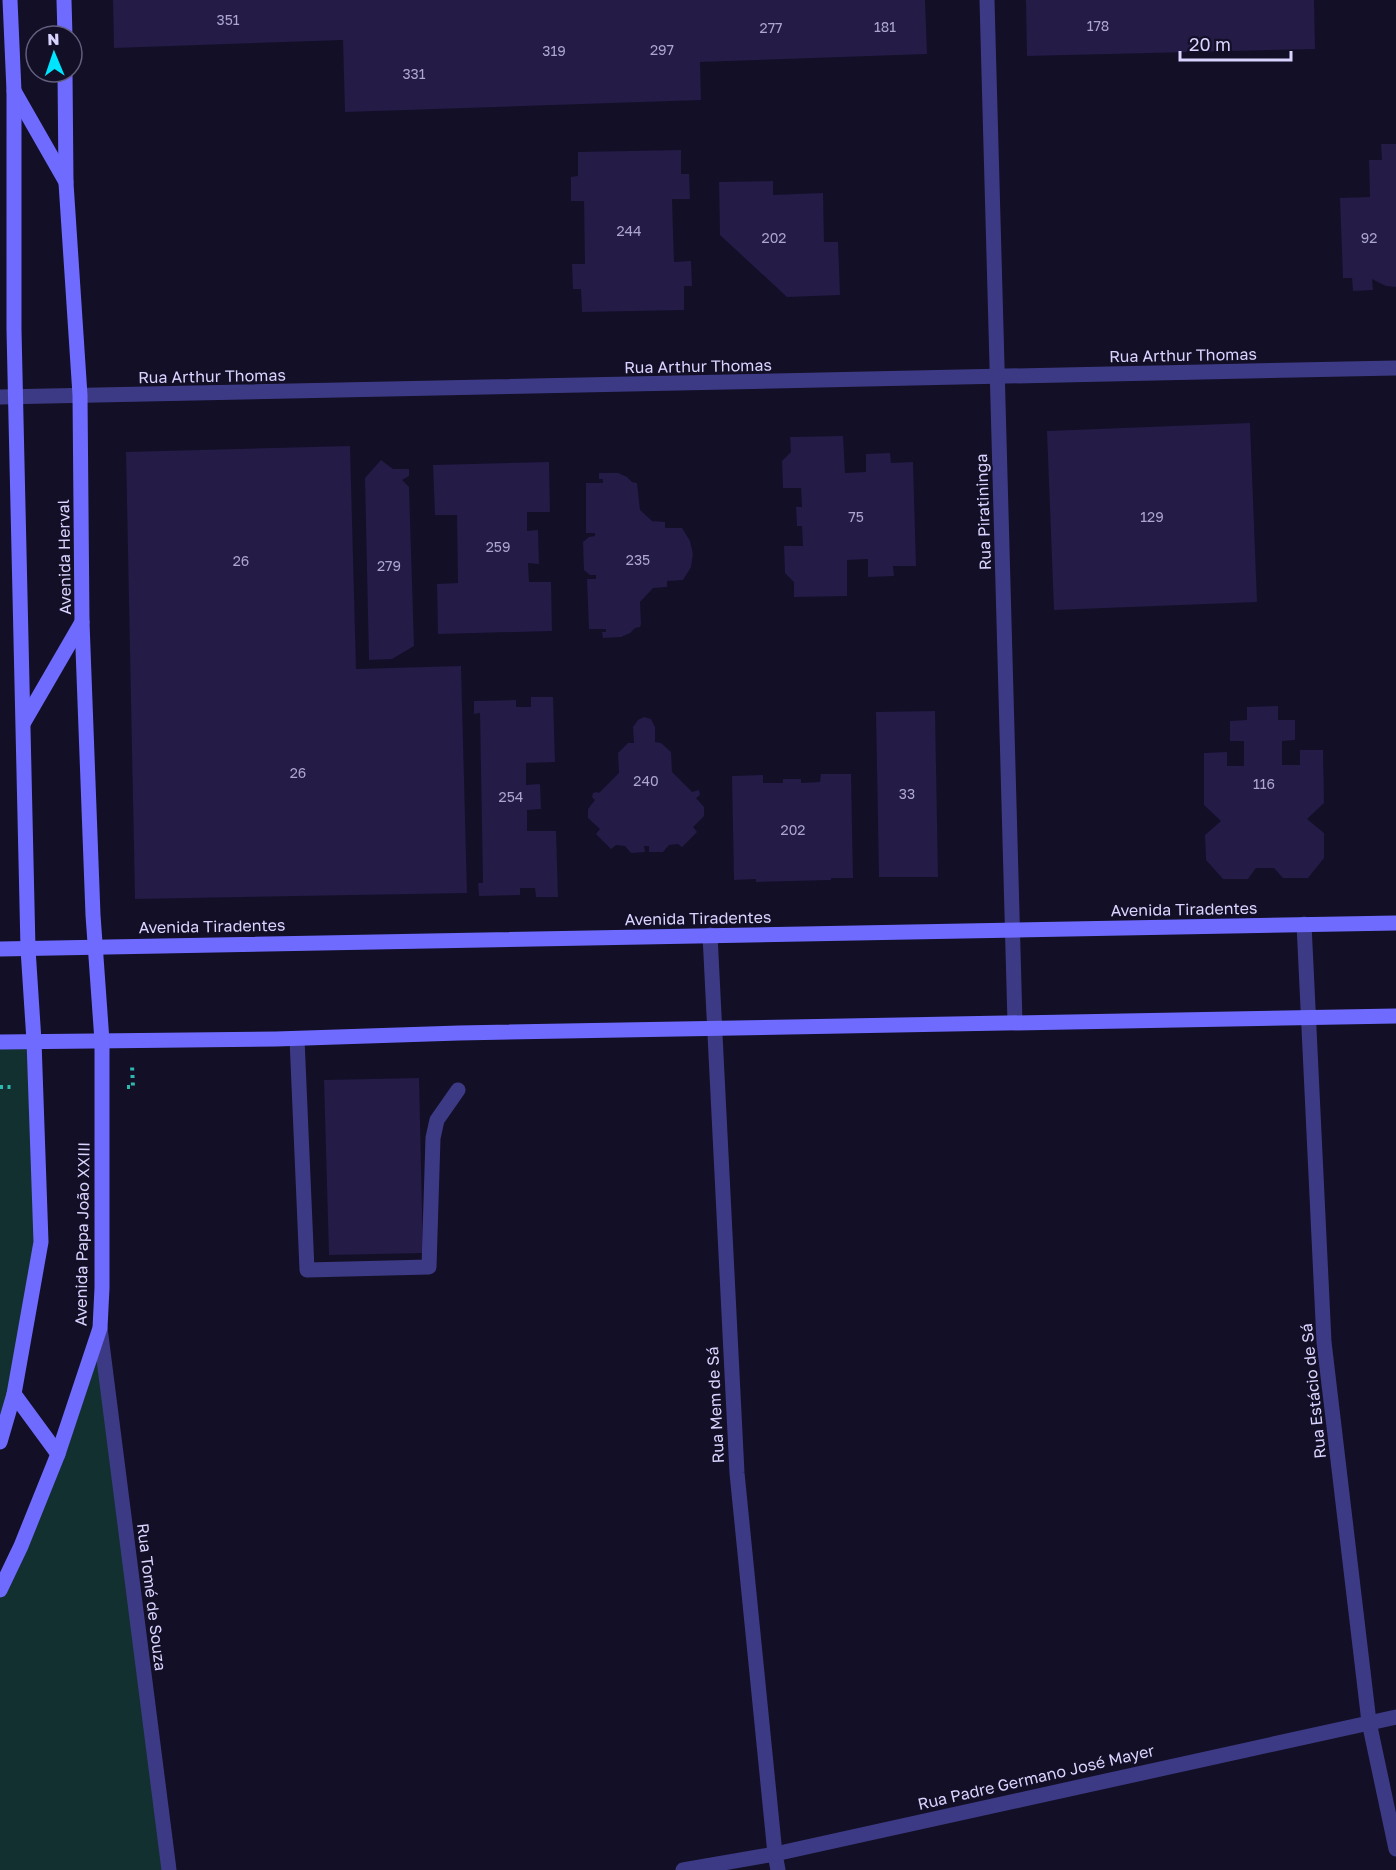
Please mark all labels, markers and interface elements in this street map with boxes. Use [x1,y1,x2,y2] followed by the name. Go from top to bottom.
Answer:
[216,11,240,28] house number: 351
[1087,17,1109,34] house number: 178
[874,18,896,35] house number: 181
[760,19,782,36] house number: 277
[24,24,84,84] north arrow
[1180,24,1291,62] scale bar
[47,29,60,49] text: N
[1189,33,1231,55] text: 20 m
[650,41,674,58] house number: 297
[542,42,566,59] house number: 319
[402,65,426,82] house number: 331
[616,222,642,239] house number: 244
[762,229,786,246] house number: 202
[1361,229,1377,246] house number: 92
[1109,344,1257,366] street label: Rua Arthur Thomas
[624,355,772,377] street label: Rua Arthur Thomas
[138,365,286,387] street label: Rua Arthur Thomas
[971,453,995,571] street label: Rua Piratininga
[53,499,75,615] street label: Avenida Herval
[848,508,864,525] house number: 75
[1140,508,1164,525] house number: 129
[486,538,510,555] house number: 259
[626,551,650,568] house number: 235
[233,552,249,569] house number: 26
[377,557,401,574] house number: 279
[290,764,306,781] house number: 26
[633,772,659,789] house number: 240
[1253,775,1275,792] house number: 116
[899,785,915,802] house number: 33
[499,788,523,805] house number: 254
[781,821,805,838] house number: 202
[1110,898,1258,920] street label: Avenida Tiradentes
[624,907,772,929] street label: Avenida Tiradentes
[138,915,286,937] street label: Avenida Tiradentes
[70,1142,94,1326] street label: Avenida Papa João XXIII
[1296,1322,1330,1460] street label: Rua Estácio de Sá
[702,1346,728,1464] street label: Rua Mem de Sá
[133,1522,171,1672] street label: Rua Tomé de Souza
[916,1740,1156,1814] street label: Rua Padre Germano José Mayer

